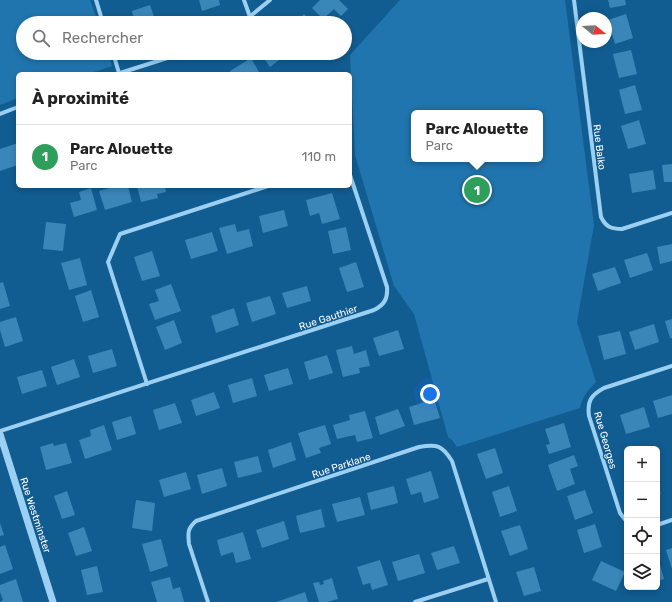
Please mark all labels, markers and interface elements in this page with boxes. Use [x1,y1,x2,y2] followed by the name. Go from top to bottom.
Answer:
[576,12,612,48] north arrow
[16,16,352,60] search box
[30,27,52,49] icon: search
[62,29,143,47] text: Rechercher
[32,88,129,108] text: À proximité
[411,110,543,162] popup
[426,120,528,138] text: Parc Alouette
[590,124,608,171] street label: Rue Balko
[426,138,453,153] text: Parc
[70,140,173,158] text: Parc Alouette
[42,149,48,164] text: 1
[302,149,336,164] text: 110 m
[70,158,97,173] text: Parc
[464,175,490,205] pin: 1
[298,303,359,333] street label: Rue Gauthier
[420,384,440,404] your location
[591,410,619,470] street label: Rue Georges
[624,446,660,590] map controls
[624,446,660,482] button: +
[310,451,373,481] street label: Rue Parklane
[17,476,53,555] street label: Rue Westminster
[624,482,660,518] button: −
[624,518,660,554] button: locate
[624,554,660,590] button: layers

